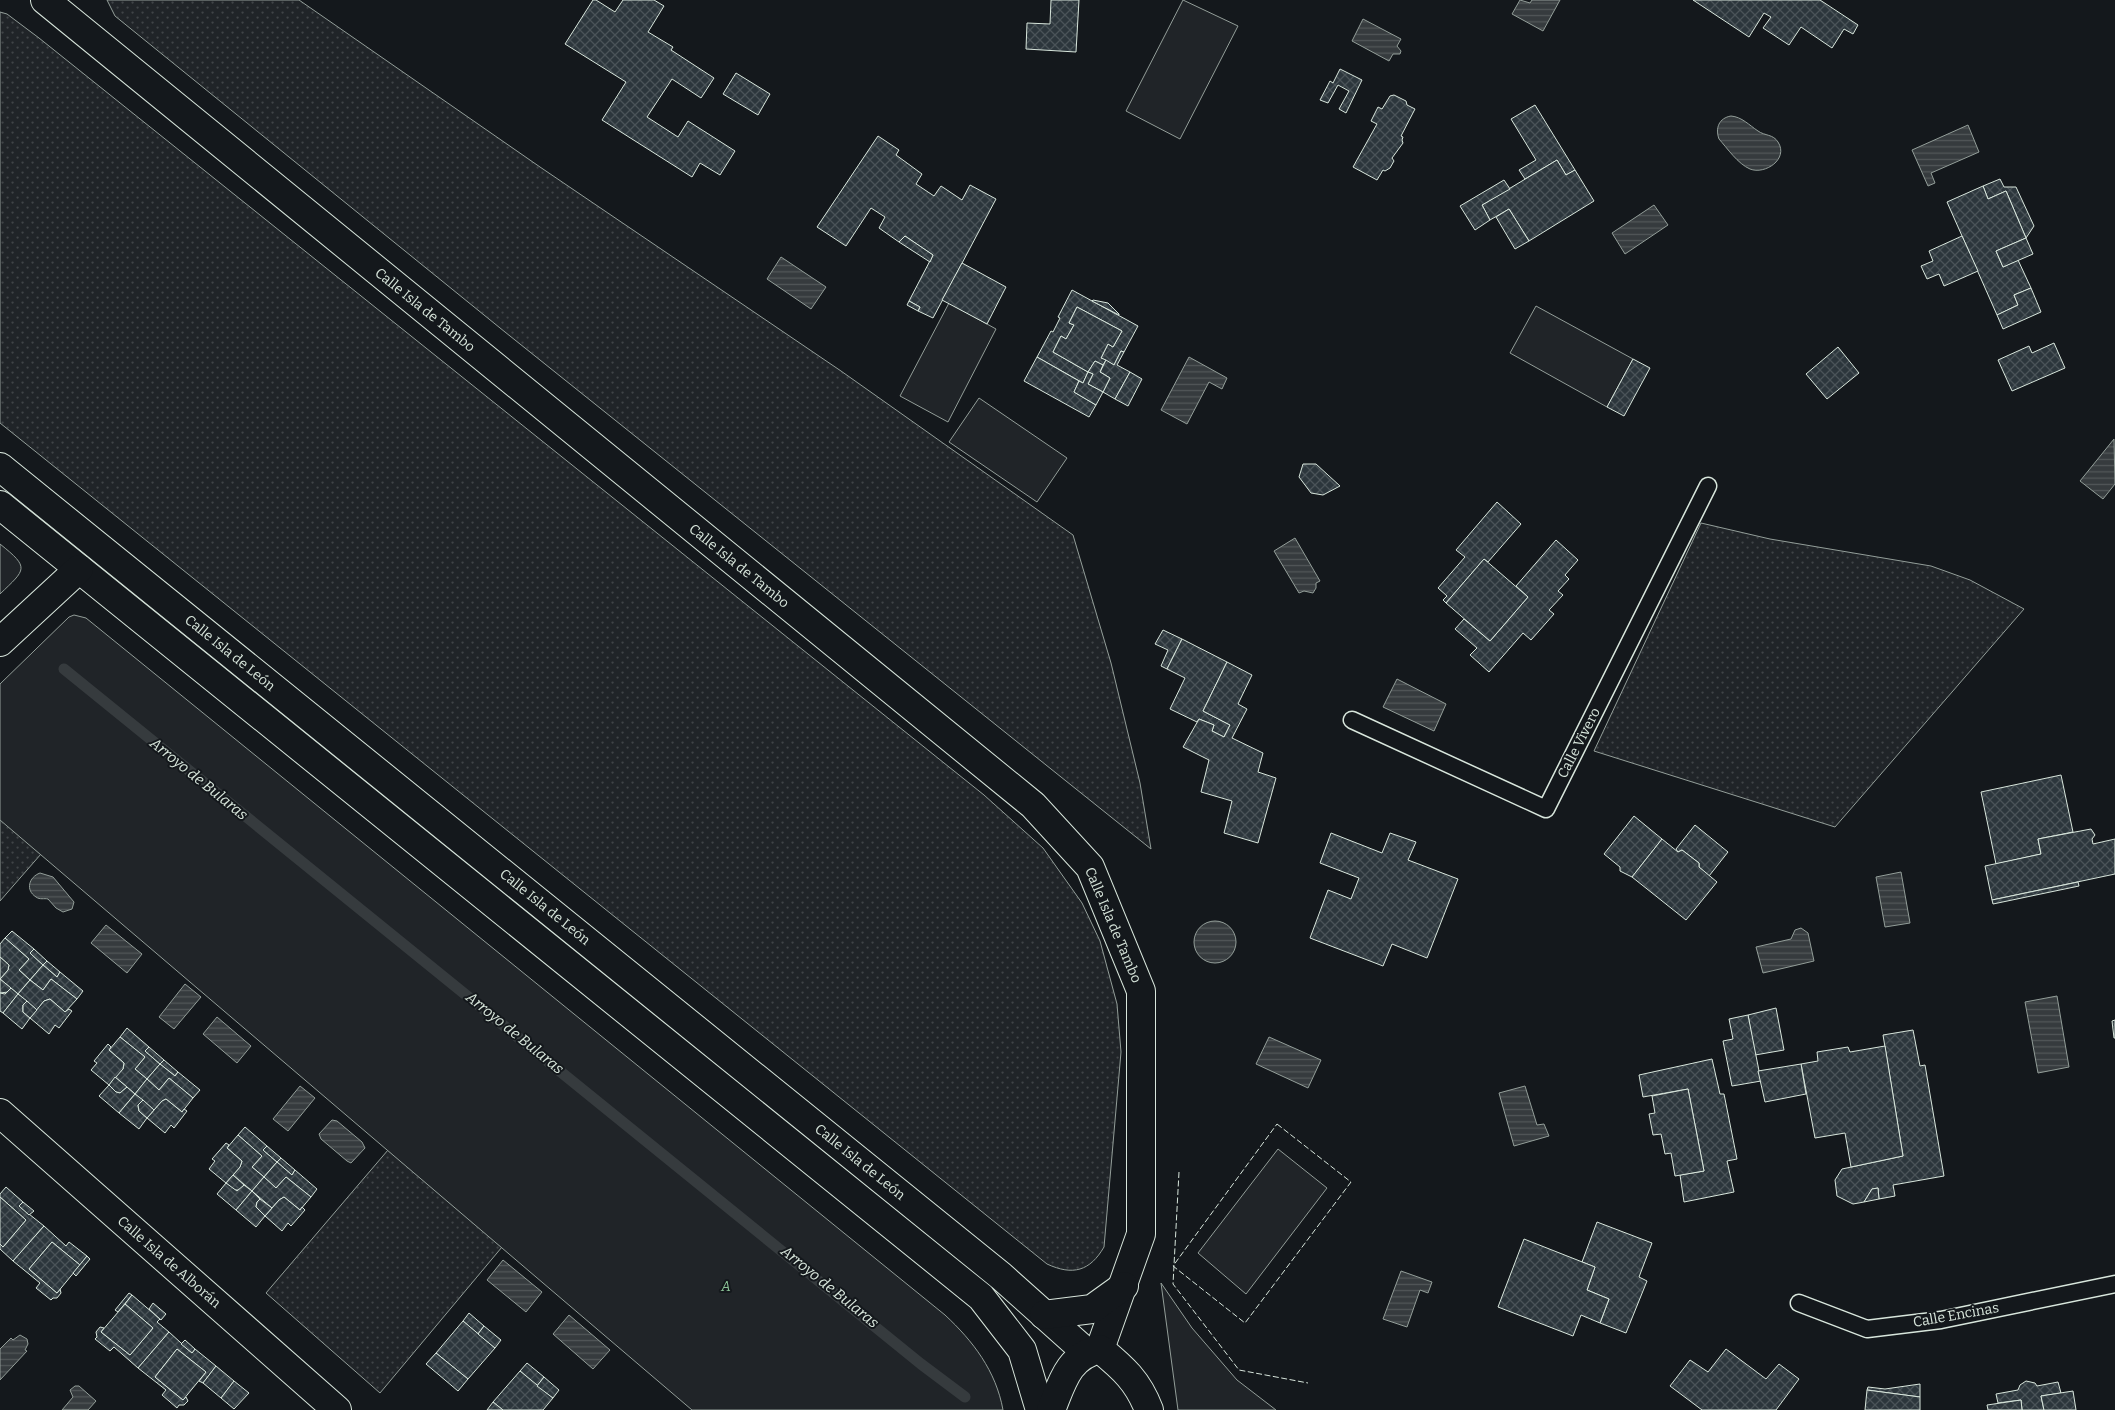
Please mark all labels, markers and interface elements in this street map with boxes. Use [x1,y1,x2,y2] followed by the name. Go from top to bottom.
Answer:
[371,264,479,356] street label: Calle Isla de Tambo
[685,520,793,612] street label: Calle Isla de Tambo
[181,611,279,695] street label: Calle Isla de León
[1554,705,1604,781] street label: Calle Vivero
[146,734,251,824] water label: Arroyo de Bularas
[496,865,594,949] street label: Calle Isla de León
[1081,865,1145,985] street label: Calle Isla de Tambo
[462,988,567,1078] water label: Arroyo de Bularas
[811,1120,909,1204] street label: Calle Isla de León
[114,1212,224,1312] street label: Calle Isla de Alborán
[777,1242,882,1332] water label: Arroyo de Bularas
[720,1278,731,1295] park label: A
[1912,1299,2000,1331] street label: Calle Encinas

